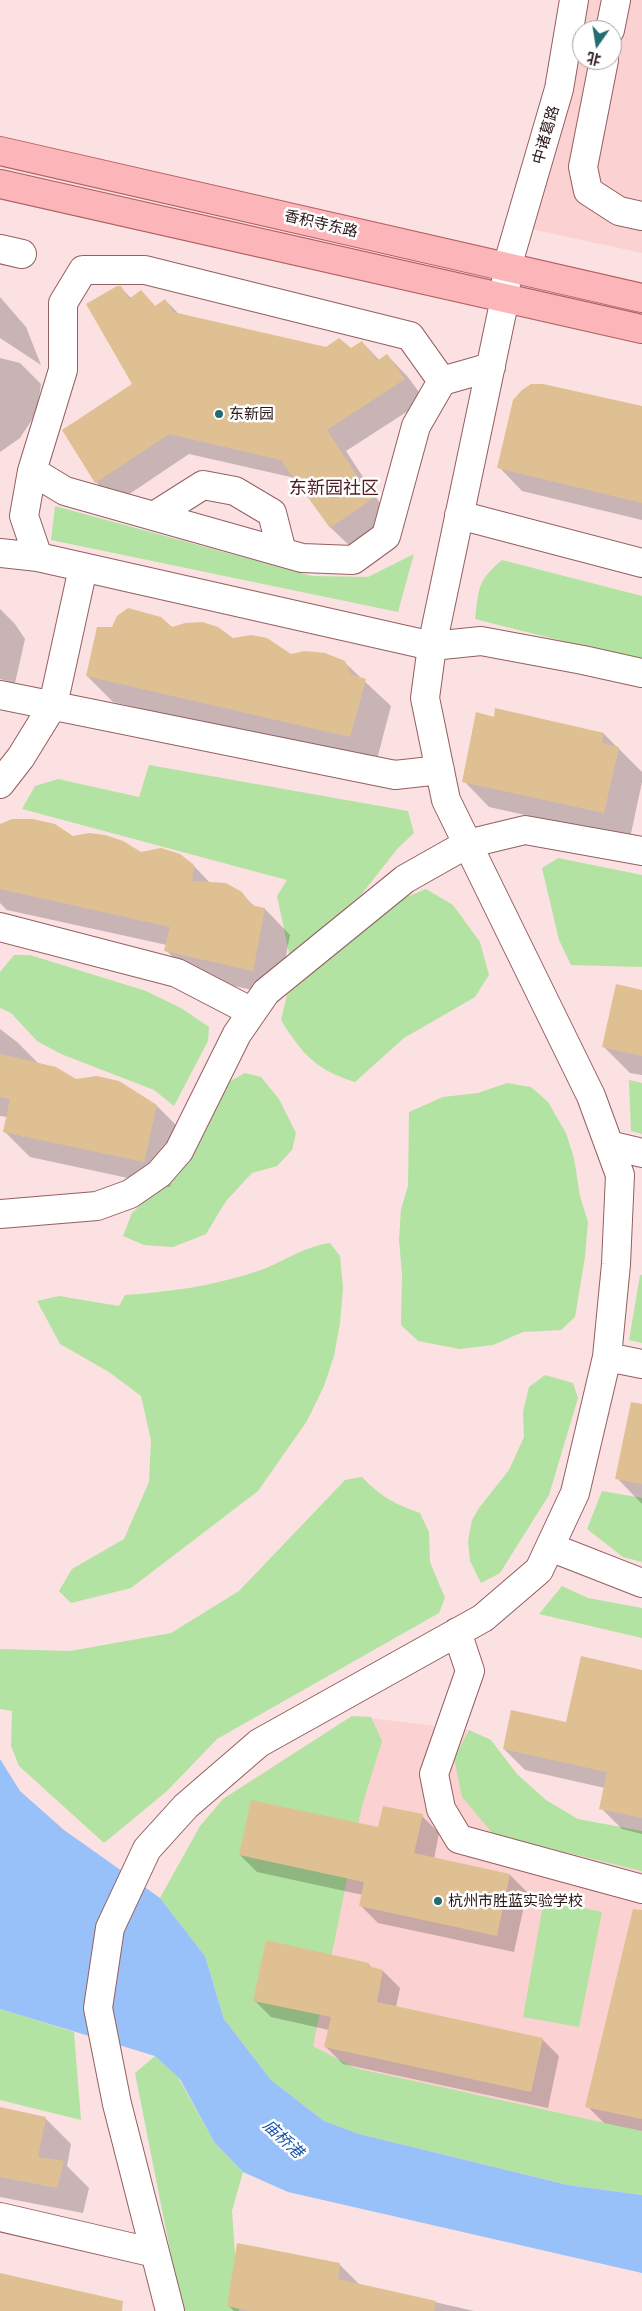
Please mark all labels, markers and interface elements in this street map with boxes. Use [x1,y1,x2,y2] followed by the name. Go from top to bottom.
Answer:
[572,20,622,70] north arrow
[585,48,603,70] text: 北
[529,104,563,166] street label: 中诸葛路
[282,207,360,241] street label: 香积寺东路
[229,405,274,423] place label: 东新园
[213,408,225,420] marker: 东新园
[289,477,379,499] district label: 东新园社区
[448,1892,583,1910] place label: 杭州市胜蓝实验学校
[432,1895,444,1907] marker: 杭州市胜蓝实验学校
[259,2116,307,2162] water label: 庙桥港

